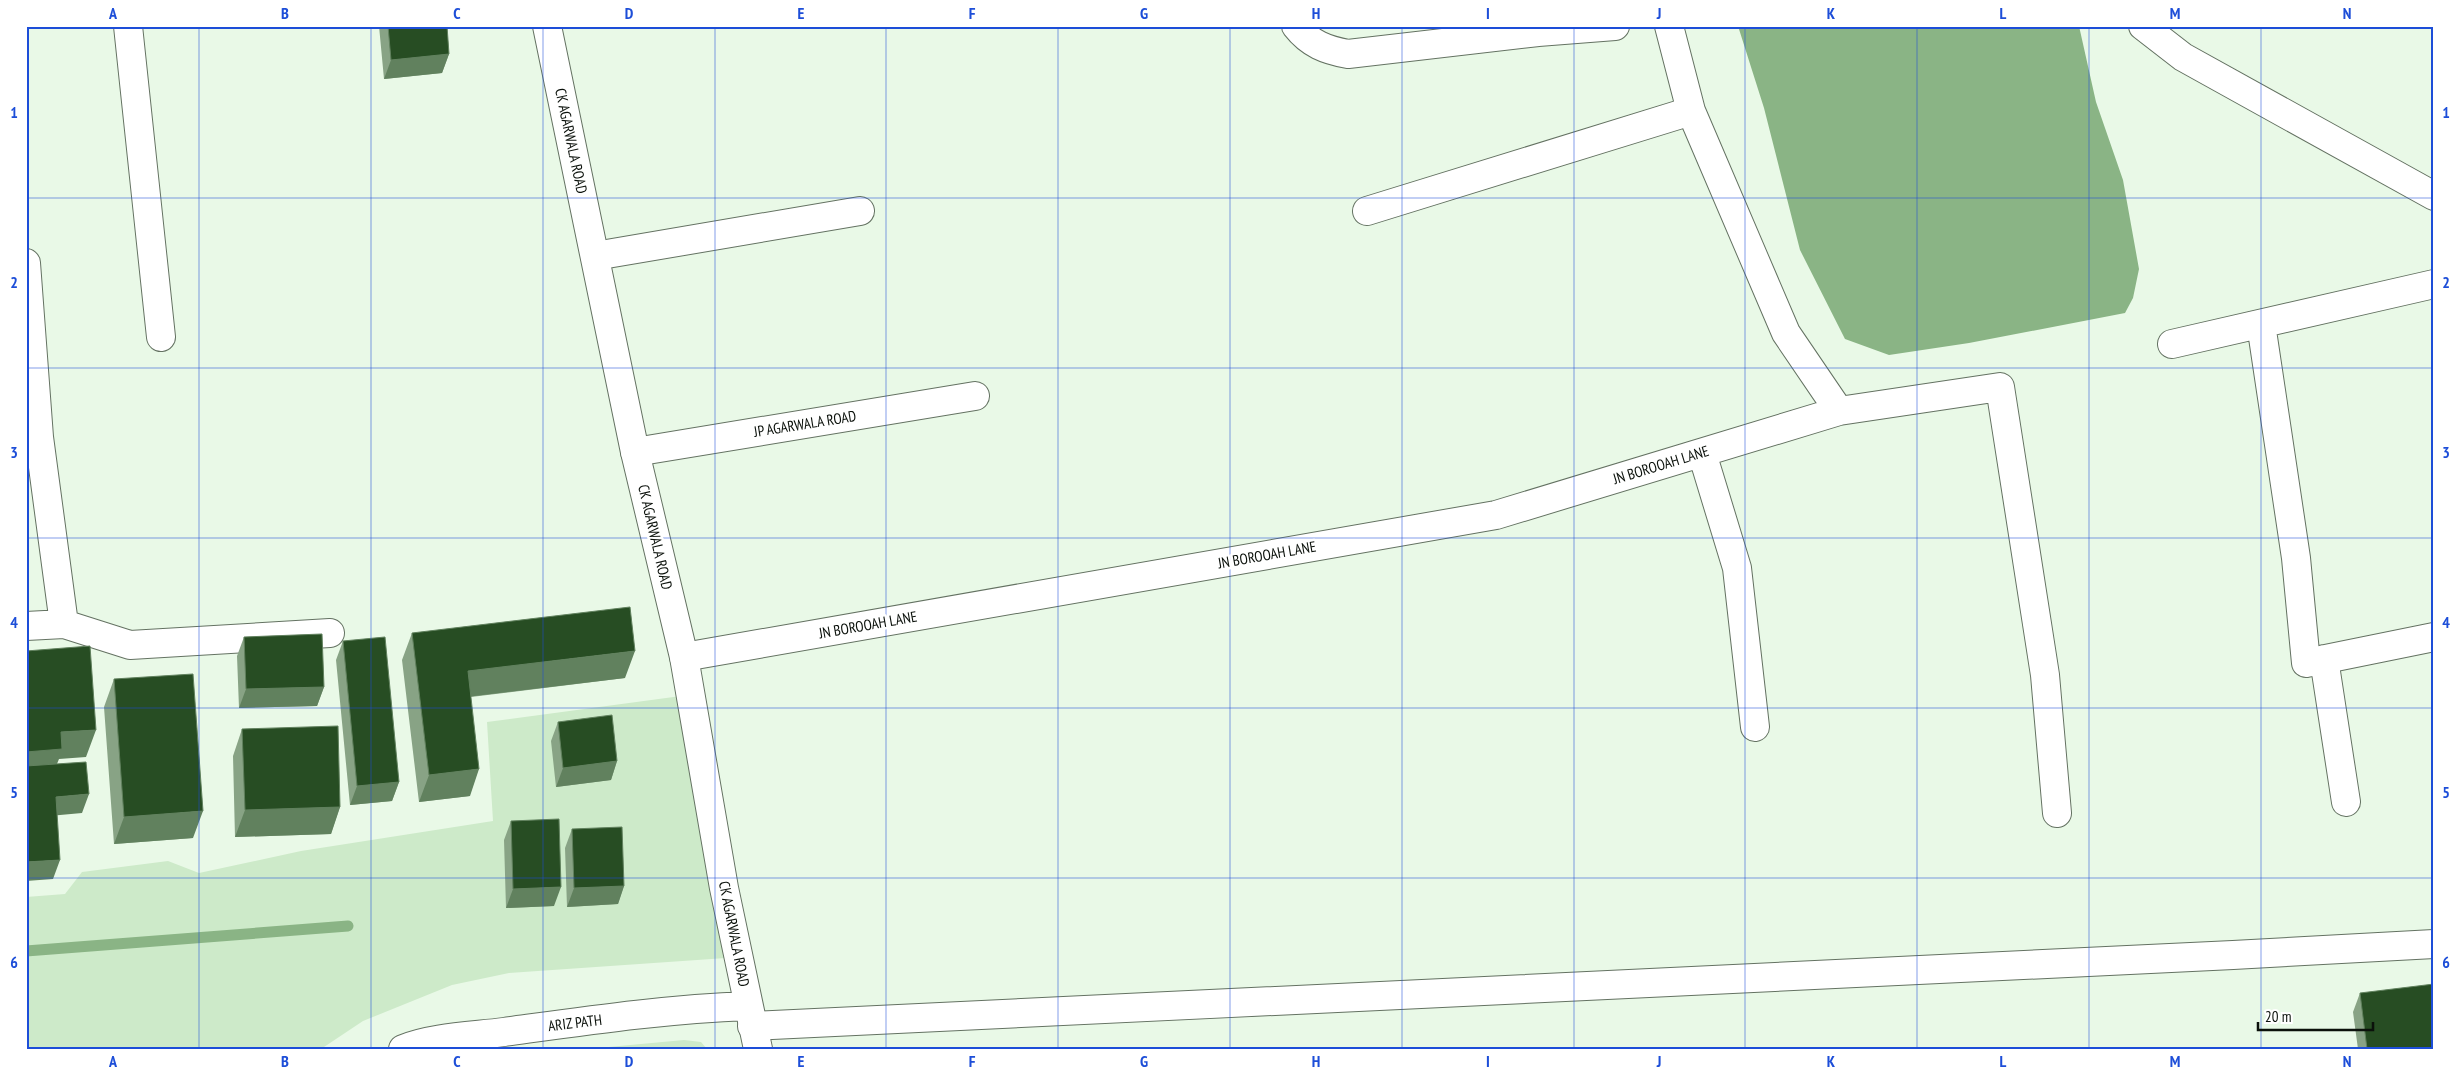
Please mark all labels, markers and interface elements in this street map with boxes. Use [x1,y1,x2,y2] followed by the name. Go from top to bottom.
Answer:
[108,3,118,23] text: A
[281,3,289,23] text: B
[453,3,461,23] text: C
[625,3,634,23] text: D
[798,3,805,23] text: E
[969,3,976,23] text: F
[1140,3,1148,23] text: G
[1312,3,1320,23] text: H
[1486,3,1490,23] text: I
[1656,3,1661,23] text: J
[1827,3,1836,23] text: K
[2000,3,2007,23] text: L
[2170,3,2180,23] text: M
[2343,3,2351,23] text: N
[551,86,592,195] street label: CK AGARWALA ROAD
[10,102,18,122] text: 1
[2442,102,2450,122] text: 1
[10,272,18,292] text: 2
[2442,272,2450,292] text: 2
[751,406,858,441] street label: JP AGARWALA ROAD
[1610,441,1711,488] street label: JN BOROOAH LANE
[10,442,18,462] text: 3
[2442,442,2450,462] text: 3
[634,483,677,591] street label: CK AGARWALA ROAD
[1215,537,1317,573] street label: JN BOROOAH LANE
[816,607,918,643] street label: JN BOROOAH LANE
[10,612,18,632] text: 4
[2442,612,2450,632] text: 4
[10,782,18,802] text: 5
[2442,782,2450,802] text: 5
[715,879,754,988] street label: CK AGARWALA ROAD
[10,952,18,972] text: 6
[2442,952,2450,972] text: 6
[2258,1000,2372,1032] scale bar
[2265,1007,2291,1026] text: 20 m
[547,1010,603,1035] street label: ARIZ PATH
[108,1051,118,1071] text: A
[281,1051,289,1071] text: B
[453,1051,461,1071] text: C
[625,1051,634,1071] text: D
[798,1051,805,1071] text: E
[969,1051,976,1071] text: F
[1140,1051,1148,1071] text: G
[1312,1051,1320,1071] text: H
[1486,1051,1490,1071] text: I
[1656,1051,1661,1071] text: J
[1827,1051,1836,1071] text: K
[2000,1051,2007,1071] text: L
[2170,1051,2180,1071] text: M
[2343,1051,2351,1071] text: N

